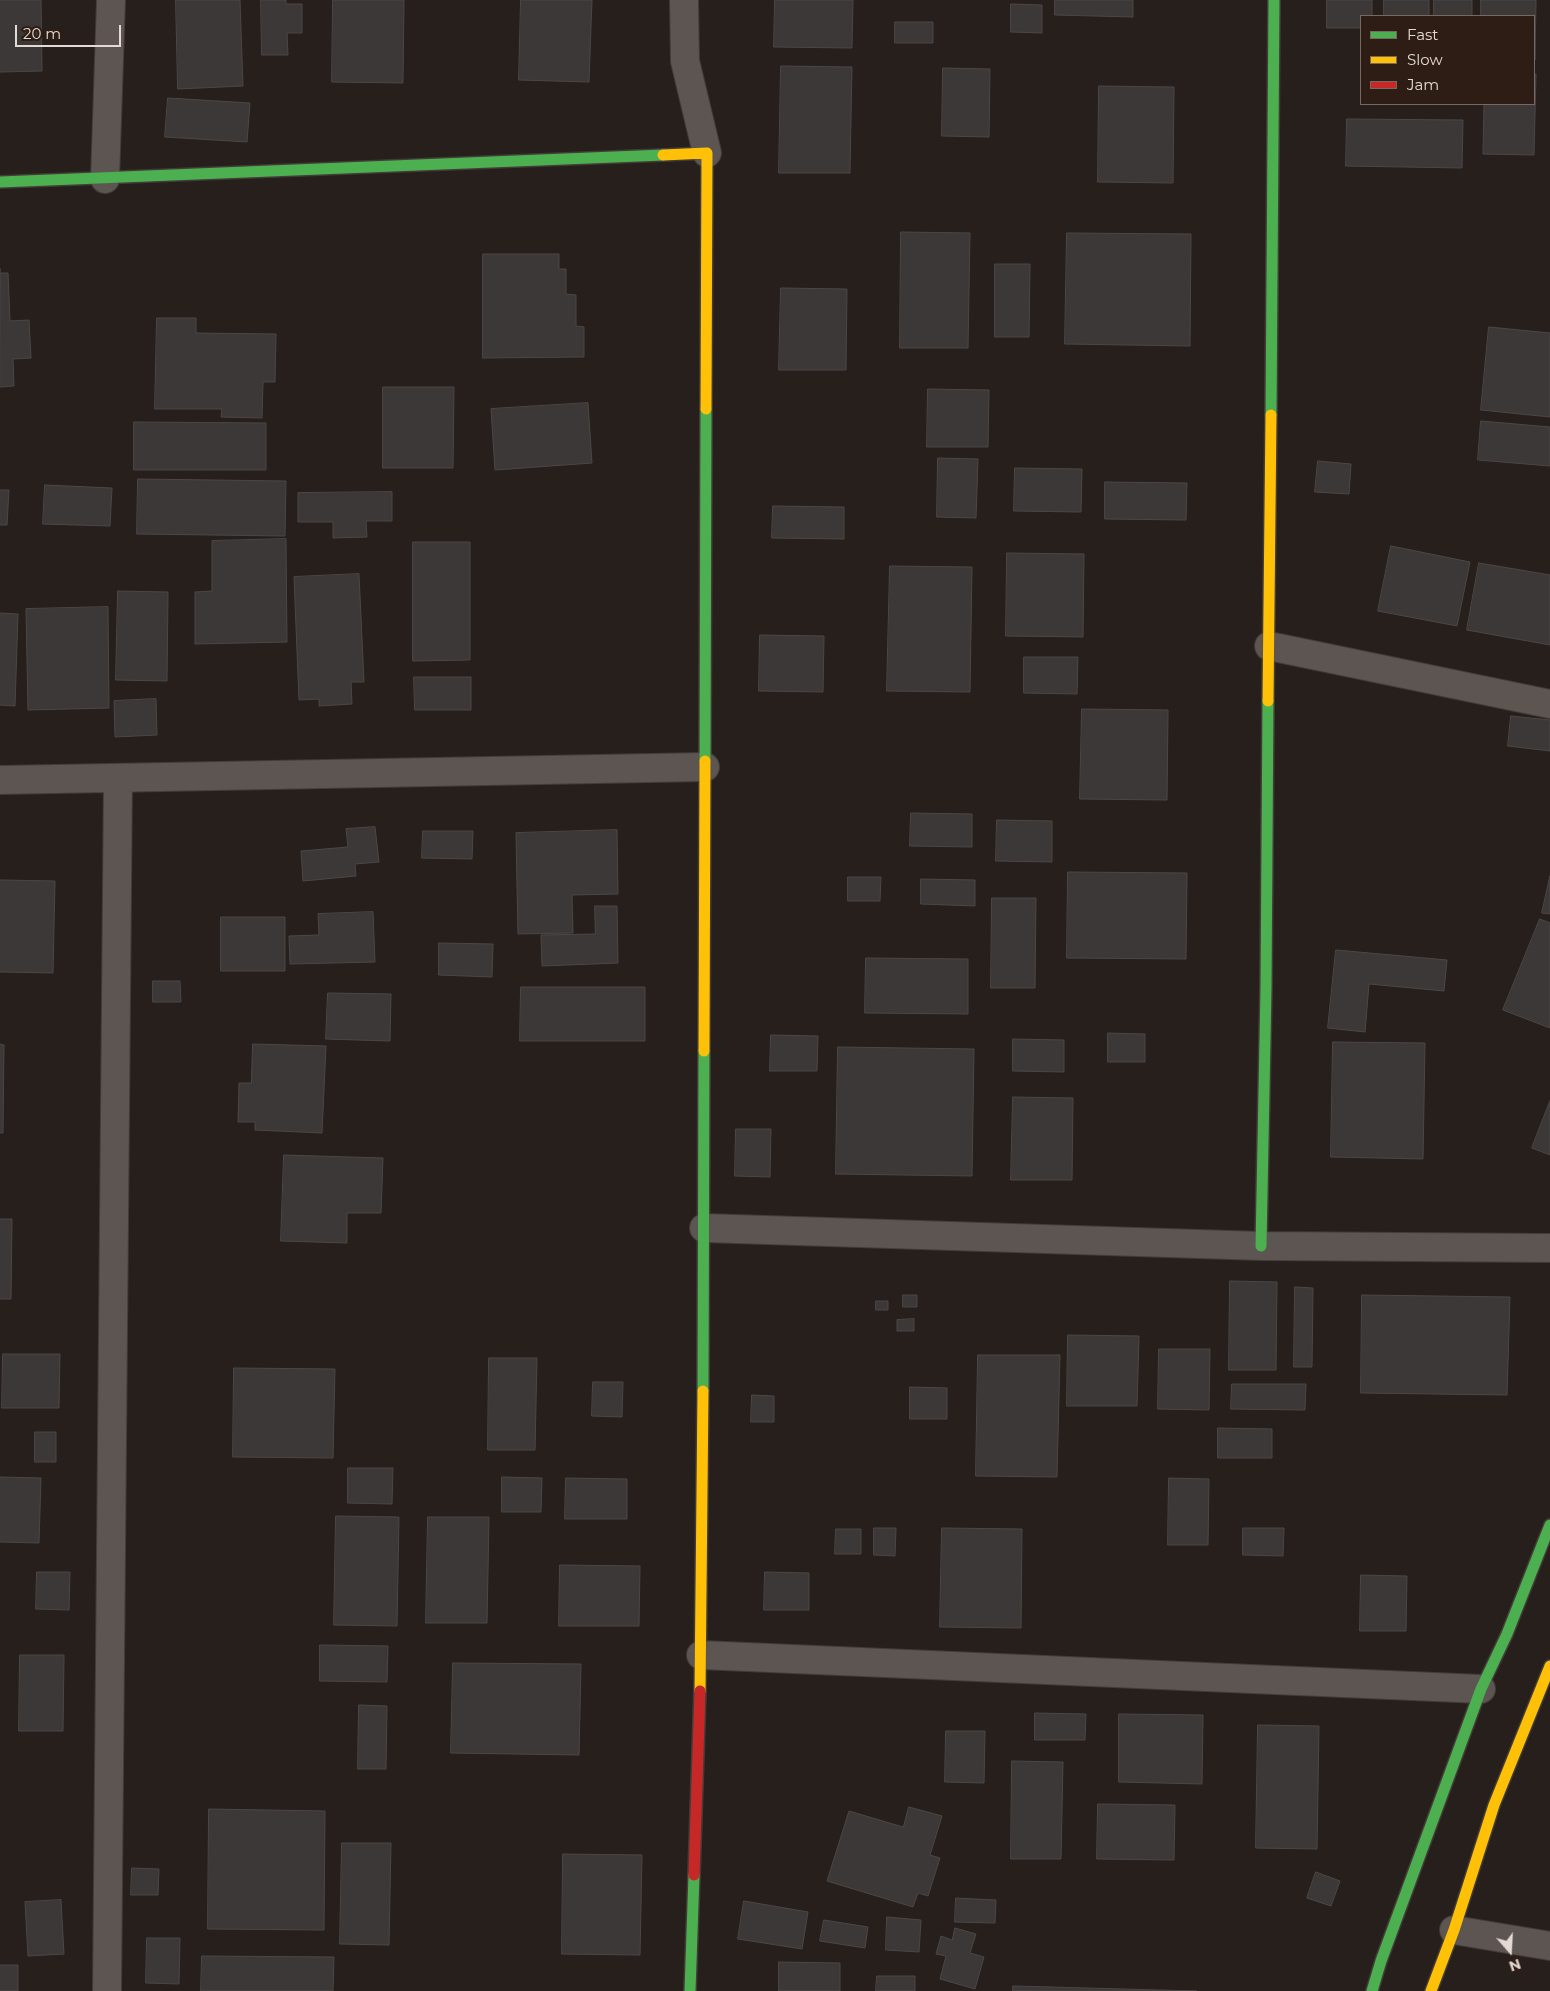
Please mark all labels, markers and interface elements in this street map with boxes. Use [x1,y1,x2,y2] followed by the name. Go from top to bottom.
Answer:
[18,15,124,47] scale bar
[1360,15,1535,105] legend
[23,24,61,43] text: 20 m
[1407,25,1438,44] text: Fast
[1407,50,1443,69] text: Slow
[1407,75,1439,94] text: Jam
[1485,1926,1535,1976] north arrow
[1507,1955,1523,1976] text: N

